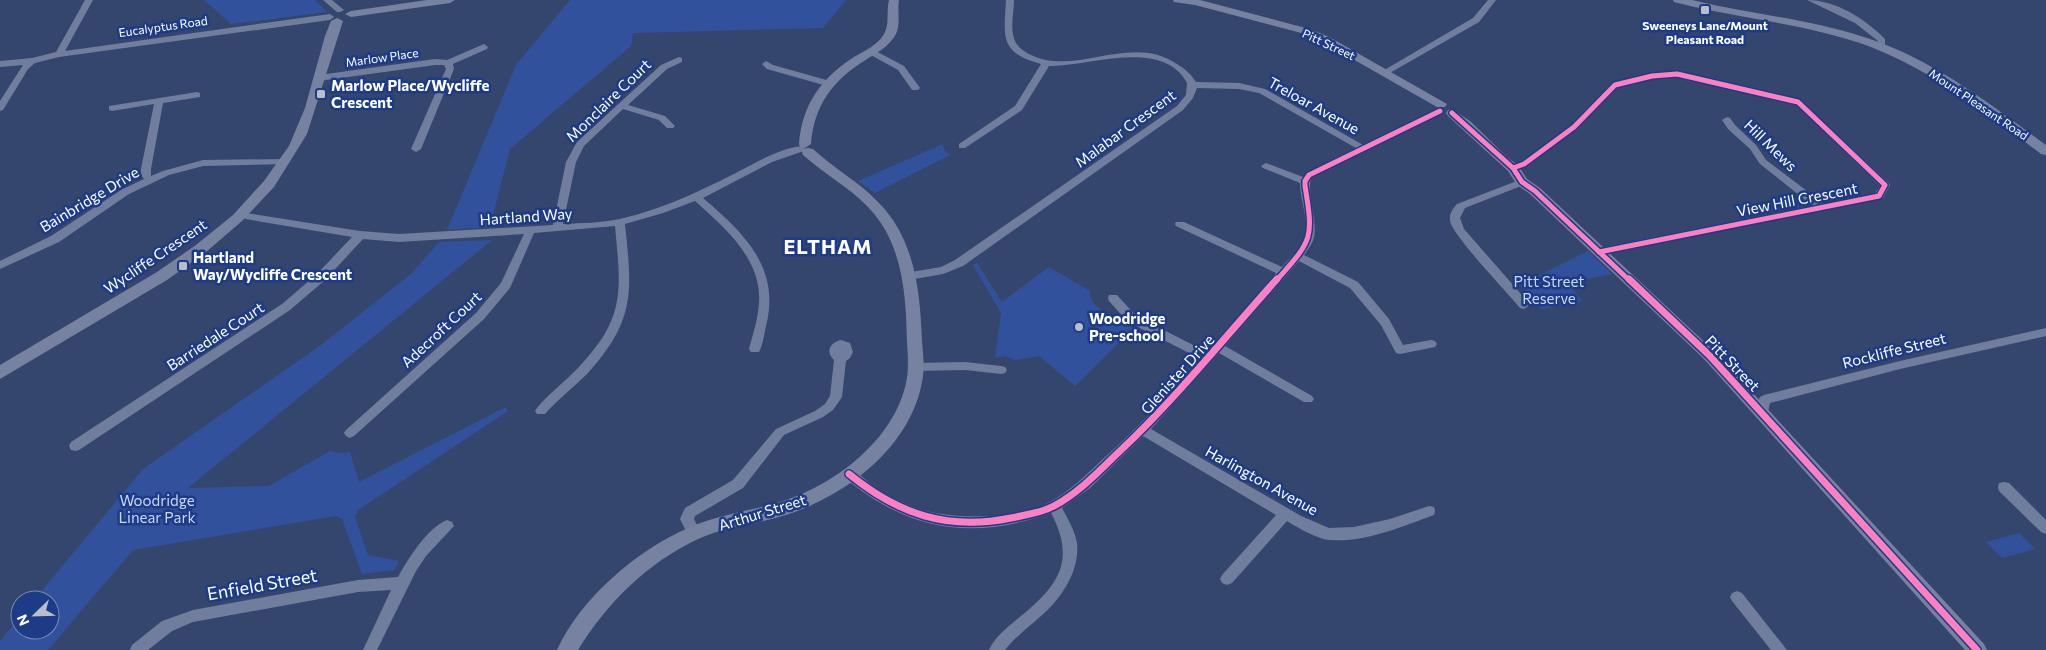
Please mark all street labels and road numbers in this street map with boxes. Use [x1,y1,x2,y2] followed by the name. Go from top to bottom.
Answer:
[118,13,208,39] street label: Eucalyptus Road
[1300,26,1358,62] street label: Pitt Street
[345,45,419,69] street label: Marlow Place
[562,55,654,145] street label: Monclaire Court
[1927,66,2031,142] street label: Mount Pleasant Road
[1265,73,1363,138] street label: Treloar Avenue
[1071,85,1179,171] street label: Malabar Crescent
[1741,115,1801,175] street label: Hill Mews
[36,162,142,236] street label: Bainbridge Drive
[1735,178,1859,220] street label: View Hill Crescent
[479,204,573,228] street label: Hartland Way
[100,215,210,297] street label: Wycliffe Crescent
[397,287,485,371] street label: Adecroft Court
[163,298,267,374] street label: Barriedale Court
[1840,328,1948,372] street label: Rockliffe Street
[1137,330,1218,418] street label: Glenister Drive
[1702,331,1764,395] street label: Pitt Street
[1203,442,1322,518] street label: Harlington Avenue
[716,490,808,534] street label: Arthur Street
[205,563,319,605] street label: Enfield Street

